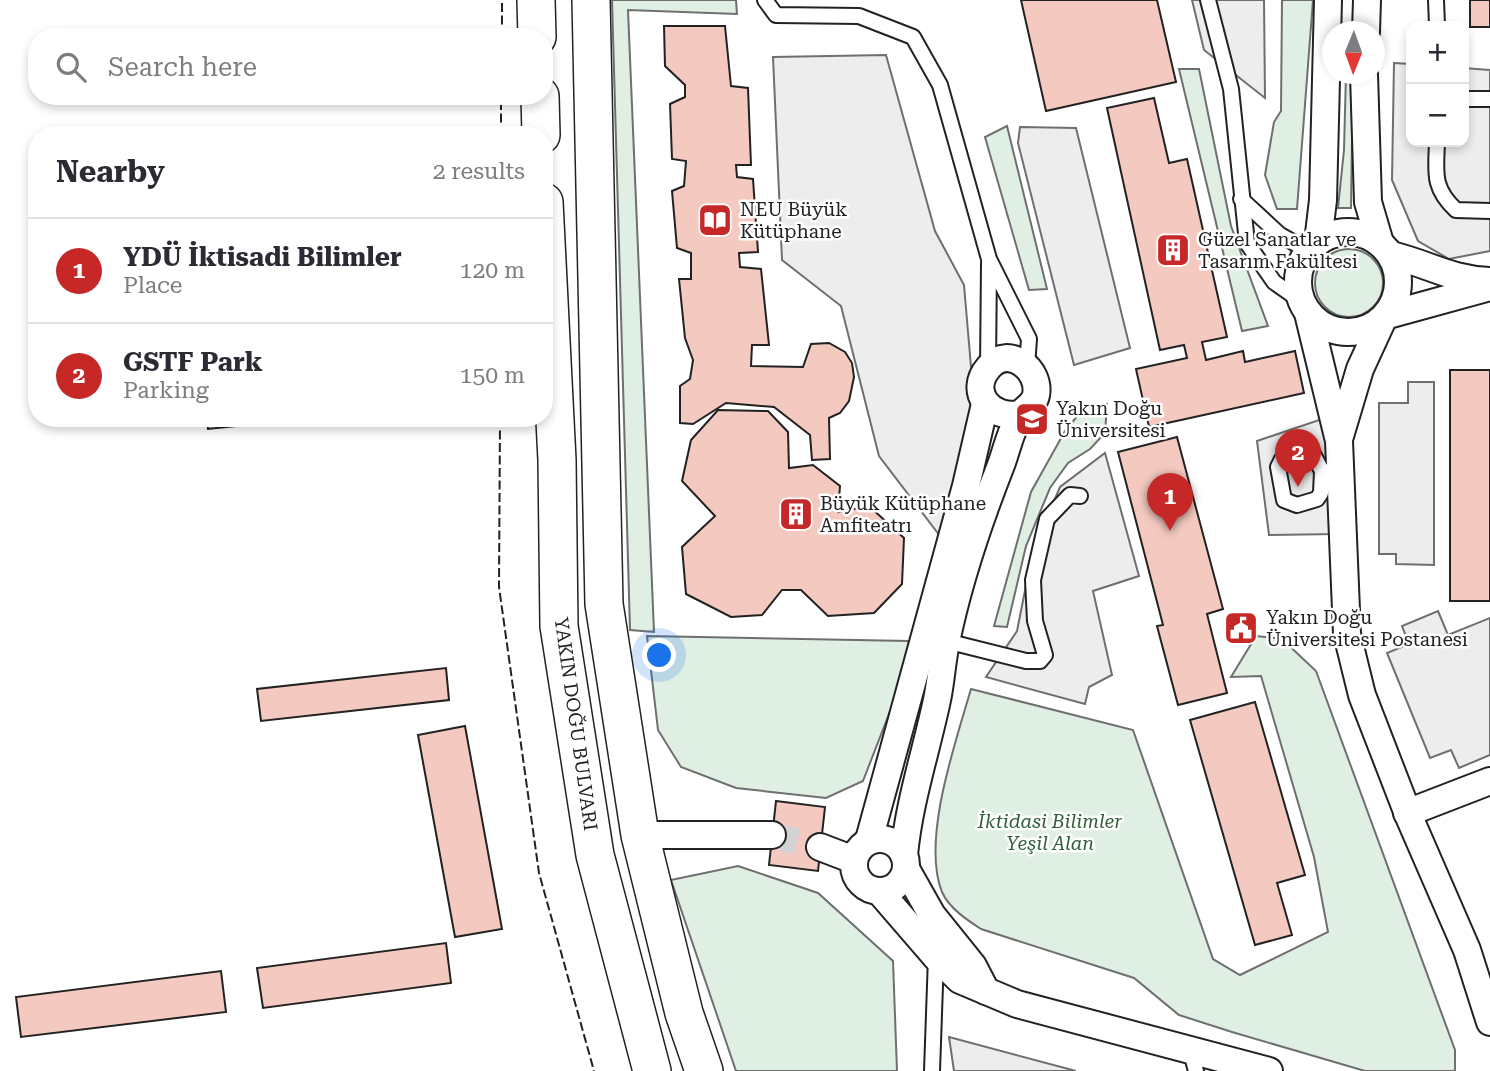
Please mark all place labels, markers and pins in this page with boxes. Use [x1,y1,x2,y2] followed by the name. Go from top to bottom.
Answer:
[740,198,847,243] place label: NEU Büyük Kütüphane
[696,201,734,239] library icon: NEU Büyük Kütüphane
[1198,228,1358,273] place label: Güzel Sanatlar ve Tasarım Fakültesi
[1154,231,1192,269] building icon: Güzel Sanatlar ve Tasarım Fakültesi
[1056,397,1166,442] place label: Yakın Doğu Üniversitesi
[1013,400,1051,438] school or university icon: Yakın Doğu Üniversitesi
[1275,429,1321,487] pin: 2
[1147,473,1193,531] pin: 1
[820,492,986,537] place label: Büyük Kütüphane Amfiteatrı
[777,495,815,533] building icon: Büyük Kütüphane Amfiteatrı
[1266,606,1468,651] place label: Yakın Doğu Üniversitesi Postanesi
[1222,609,1260,647] public building icon: Yakın Doğu Üniversitesi Postanesi

